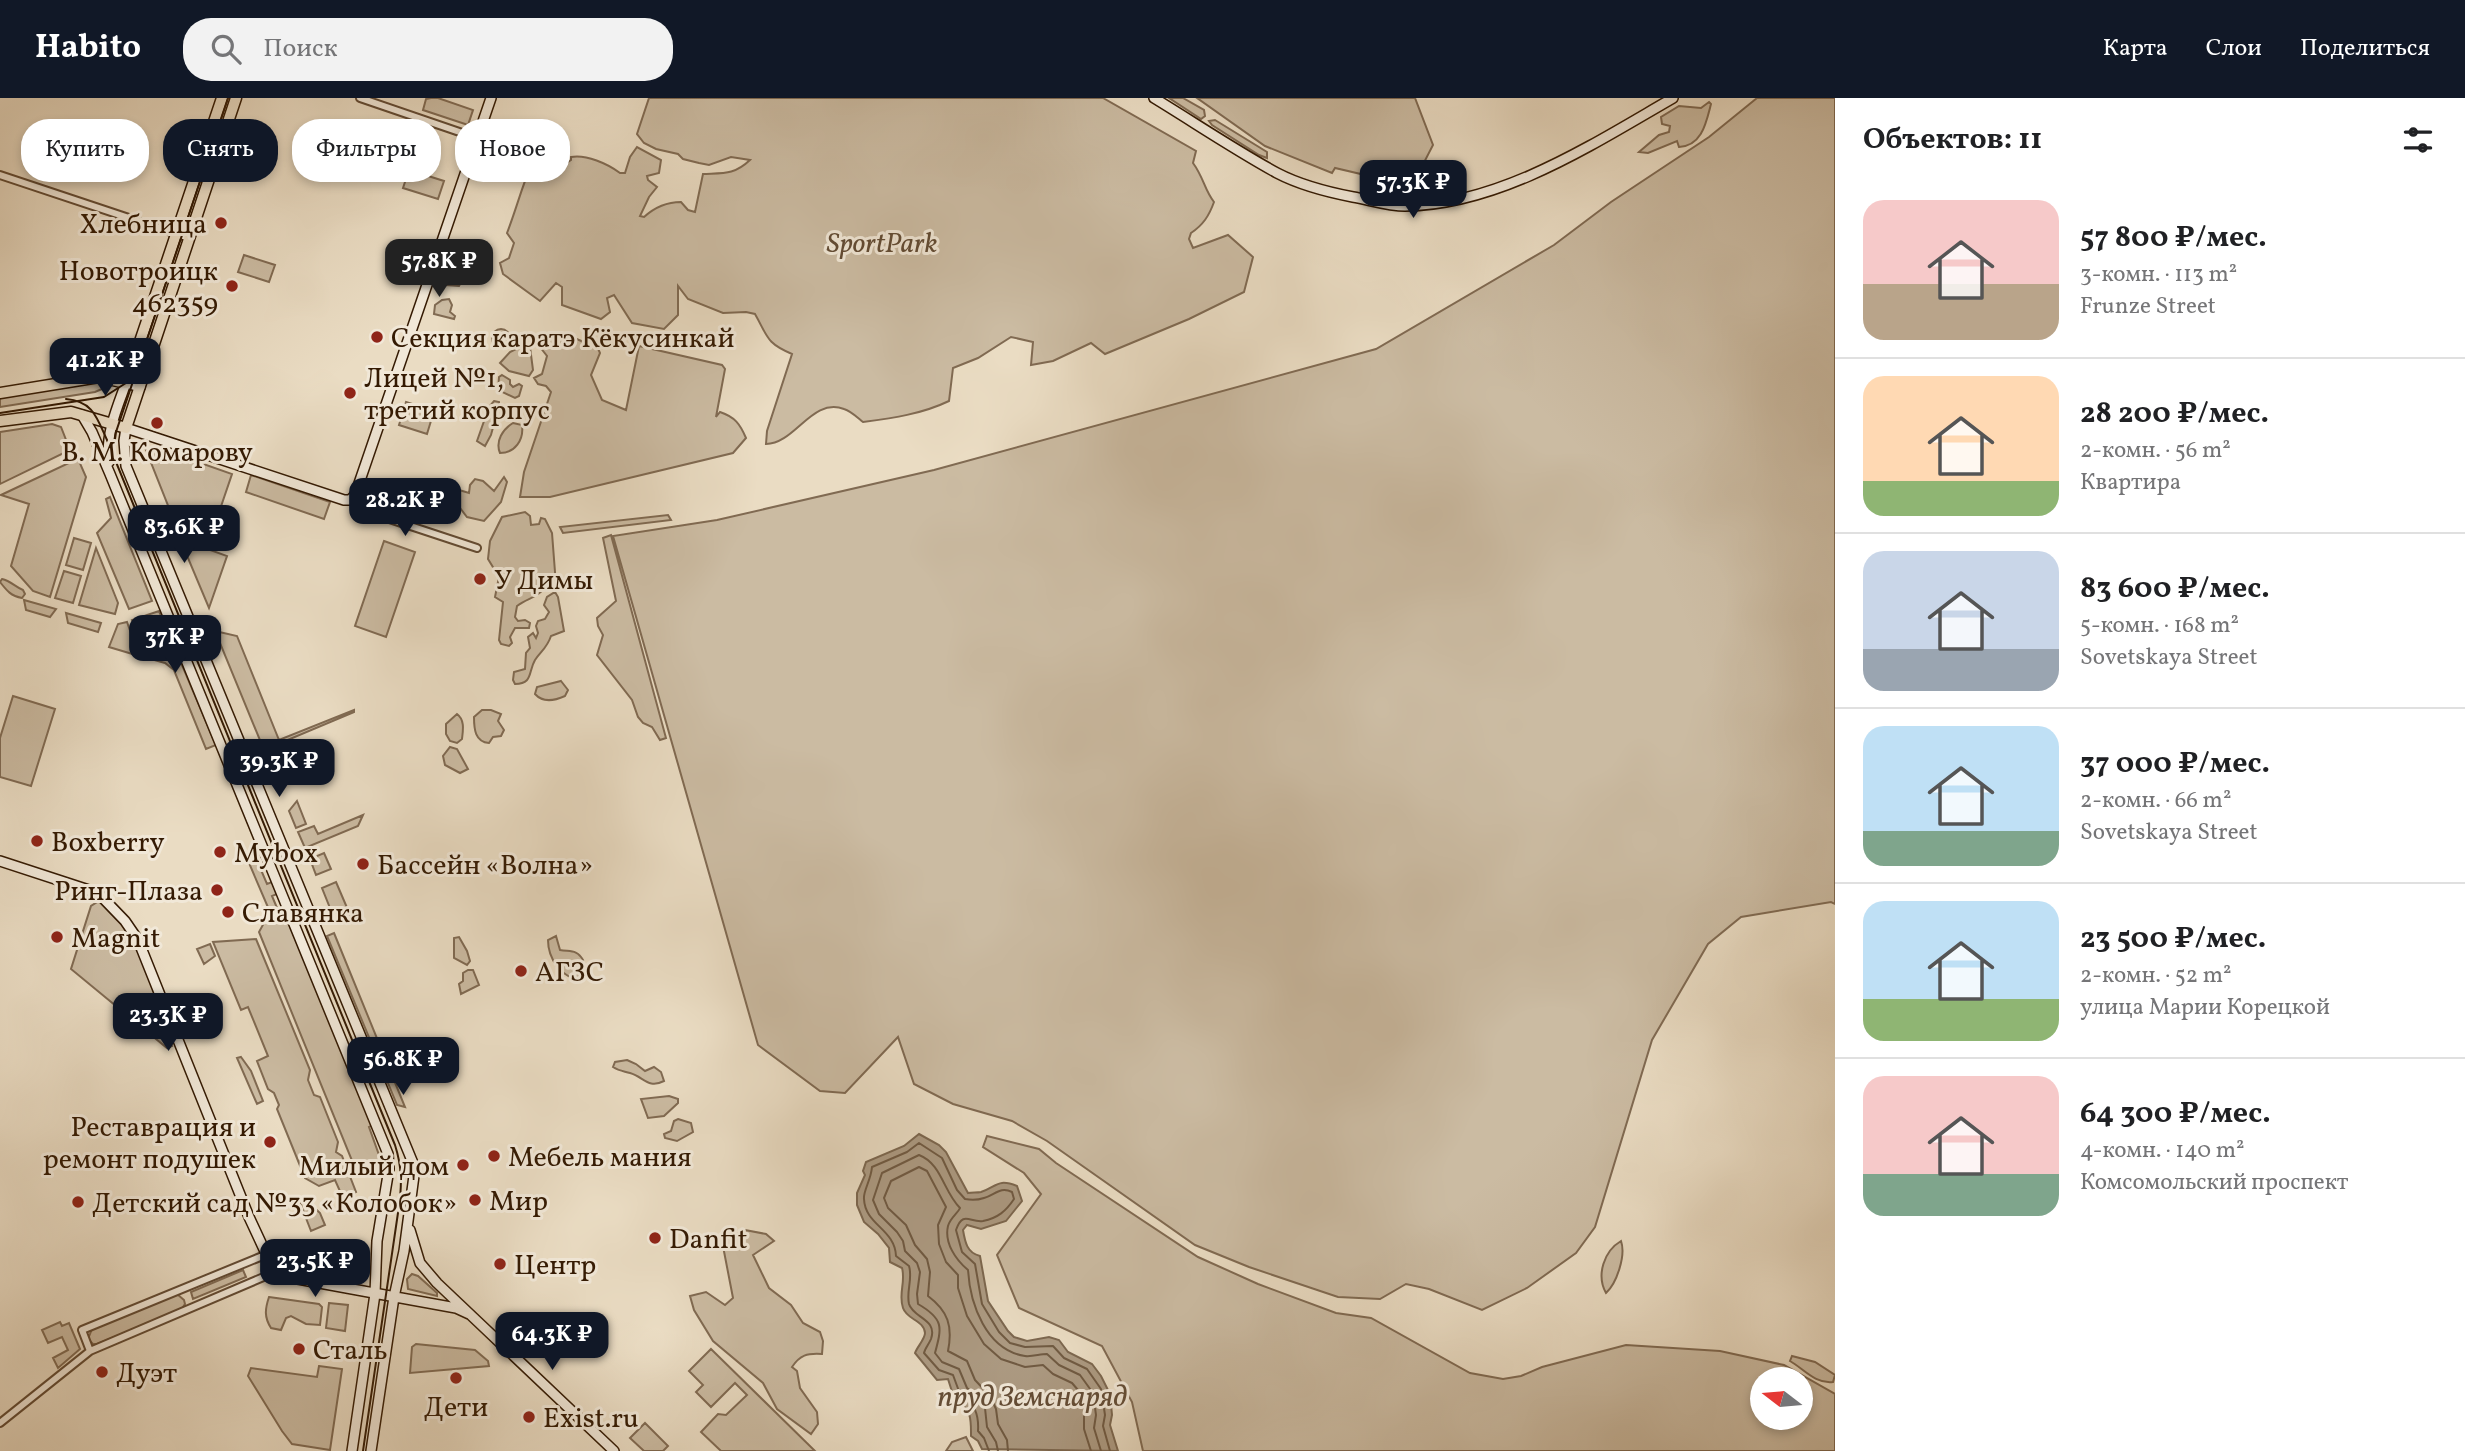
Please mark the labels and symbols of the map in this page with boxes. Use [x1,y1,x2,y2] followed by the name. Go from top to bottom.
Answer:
[1348,160,1478,220] pin: 57.3K ₽
[80,206,207,245] place label: Хлебница
[213,215,229,231] marker: Хлебница
[827,225,937,264] park label: SportPark
[374,240,504,299] pin: 57.8K ₽
[59,253,218,324] place label: Новотроицк 462359
[224,278,240,294] marker: Новотроицк 462359
[391,320,735,359] place label: Секция каратэ Кёкусинкай
[369,329,385,345] marker: Секция каратэ Кёкусинкай
[40,338,170,398] pin: 41.2K ₽
[364,360,550,431] place label: Лицей №1, третий корпус
[342,385,358,401] marker: Лицей №1, третий корпус
[149,415,165,431] marker: В. М. Комарову
[61,434,253,473] place label: В. М. Комарову
[340,478,470,538] pin: 28.2K ₽
[119,505,249,565] pin: 83.6K ₽
[494,562,593,601] place label: У Димы
[472,571,488,587] marker: У Димы
[126,616,224,675] pin: 37K ₽
[214,740,344,799] pin: 39.3K ₽
[51,824,165,863] place label: Boxberry
[29,833,45,849] marker: Boxberry
[234,835,318,874] place label: Mybox
[212,844,228,860] marker: Mybox
[377,847,593,886] place label: Бассейн «Волна»
[355,856,371,872] marker: Бассейн «Волна»
[54,873,203,912] place label: Ринг-Плаза
[209,882,225,898] marker: Ринг-Плаза
[242,895,364,934] place label: Славянка
[220,904,236,920] marker: Славянка
[71,920,160,959] place label: Magnit
[49,929,65,945] marker: Magnit
[535,954,604,993] place label: АГЗС
[513,963,529,979] marker: АГЗС
[103,993,233,1053] pin: 23.3K ₽
[338,1038,468,1097] pin: 56.8K ₽
[43,1109,256,1180] place label: Реставрация и ремонт подушек
[262,1134,278,1150] marker: Реставрация и ремонт подушек
[508,1139,692,1178] place label: Мебель мания
[299,1148,449,1187] place label: Милый дом
[486,1148,502,1164] marker: Мебель мания
[455,1157,471,1173] marker: Милый дом
[489,1183,548,1222] place label: Мир
[92,1185,457,1224] place label: Детский сад №33 «Колобок»
[467,1192,483,1208] marker: Мир
[70,1194,86,1210] marker: Детский сад №33 «Колобок»
[669,1221,747,1260] place label: Danfit
[647,1230,663,1246] marker: Danfit
[250,1240,380,1299] pin: 23.5K ₽
[514,1247,596,1286] place label: Центр
[492,1256,508,1272] marker: Центр
[487,1312,617,1372] pin: 64.3K ₽
[313,1332,388,1371] place label: Сталь
[291,1341,307,1357] marker: Сталь
[116,1355,177,1394] place label: Дуэт
[94,1364,110,1380] marker: Дуэт
[1750,1367,1813,1430] north arrow
[448,1370,464,1386] marker: Дети
[937,1377,1127,1419] water label: пруд Земснаряд
[424,1389,488,1428] place label: Дети
[543,1400,639,1439] place label: Exist.ru
[521,1409,537,1425] marker: Exist.ru

